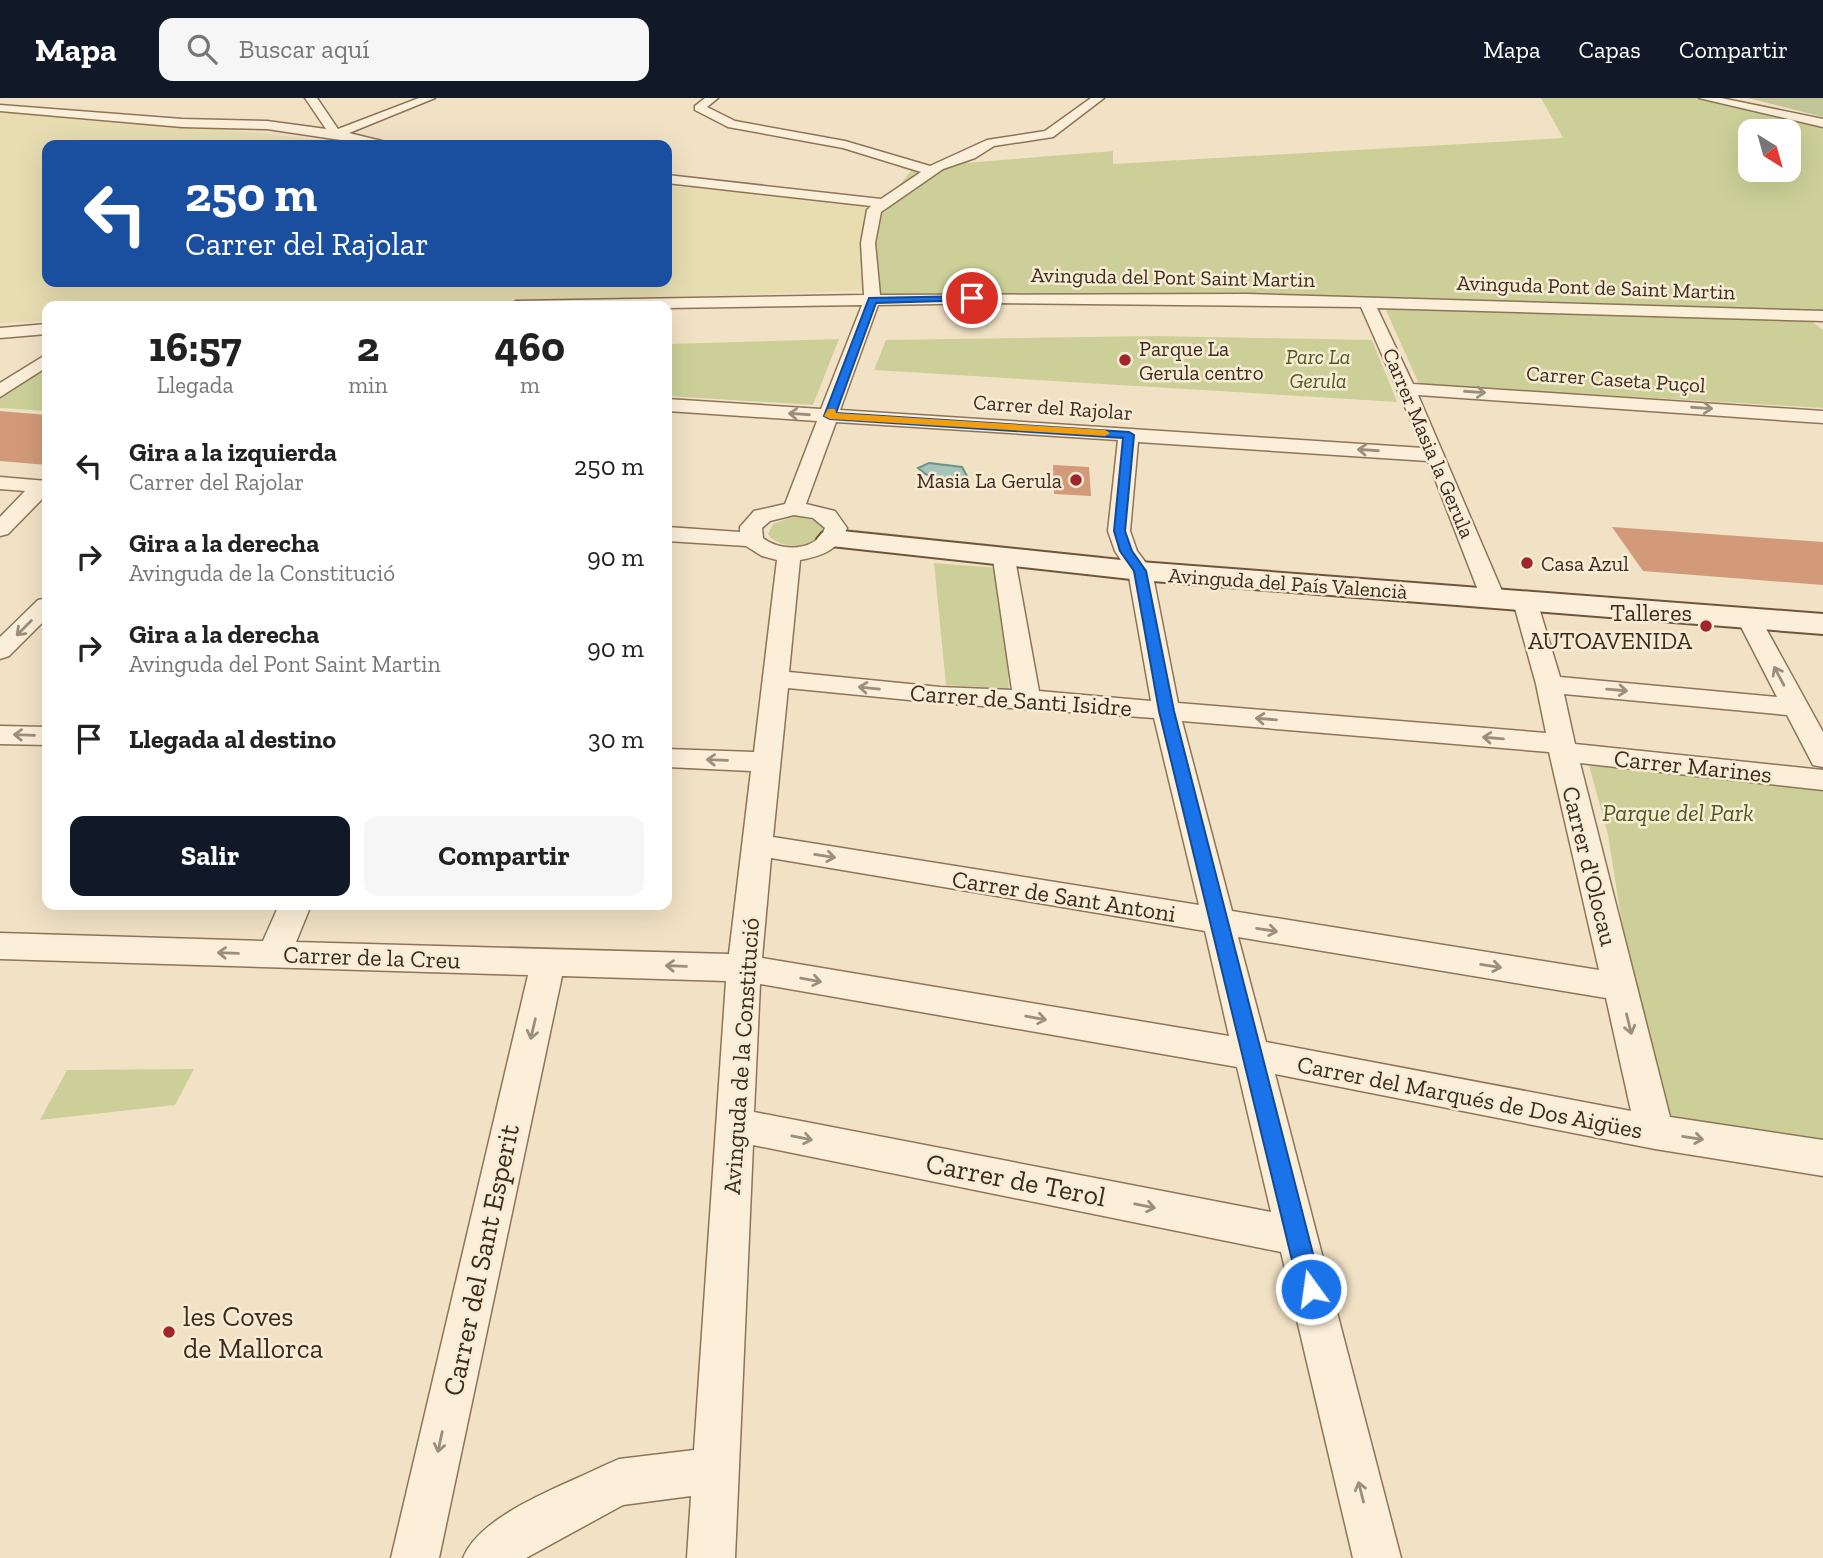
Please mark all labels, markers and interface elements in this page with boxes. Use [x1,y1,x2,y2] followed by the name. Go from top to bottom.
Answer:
[159,18,649,81] search box
[35,30,117,69] text: Mapa
[183,30,221,68] icon: search
[239,33,370,65] text: Buscar aquí
[1483,35,1540,64] text: Mapa
[1578,35,1641,64] text: Capas
[1679,35,1788,64] text: Compartir
[1738,119,1801,182] north arrow
[1738,119,1801,182] map controls
[185,165,317,224] text: 250 m
[70,168,161,259] icon: left
[185,225,429,263] text: Carrer del Rajolar
[1031,262,1315,292] street label: Avinguda del Pont Saint Martin
[942,268,1002,328] pin
[1456,270,1736,304] street label: Avinguda Pont de Saint Martin
[953,279,991,317] icon: arrive
[149,321,241,372] text: 16:57
[357,321,379,372] text: 2
[495,321,565,372] text: 460
[1139,336,1263,385] place label: Parque La Gerula centro
[1286,344,1350,393] park label: Parc La Gerula
[1378,344,1480,542] street label: Carrer Masia la Gerula
[1117,352,1133,368] marker: Parque La Gerula centro
[1525,360,1707,398] street label: Carrer Caseta Puçol
[157,371,234,399] text: Llegada
[348,371,388,399] text: min
[520,371,540,399] text: m
[1463,386,1486,399] one-way arrow
[972,389,1134,426] street label: Carrer del Rajolar
[1690,402,1712,415] one-way arrow
[787,407,810,420] one-way arrow
[129,436,337,468] text: Gira a la izquierda
[1357,444,1380,457] one-way arrow
[70,447,108,485] icon: left
[574,450,644,482] text: 250 m
[129,468,304,496] text: Carrer del Rajolar
[916,468,1062,493] place label: Masia La Gerula
[1068,472,1084,488] marker: Masia La Gerula
[129,527,319,559] text: Gira a la derecha
[70,538,108,576] icon: right
[587,541,644,573] text: 90 m
[1541,551,1629,576] place label: Casa Azul
[1519,555,1535,571] marker: Casa Azul
[129,559,395,587] text: Avinguda de la Constitució
[1168,562,1408,604] street label: Avinguda del País Valencià
[1528,598,1692,655] place label: Talleres AUTOAVENIDA
[129,618,319,650] text: Gira a la derecha
[1698,618,1714,634] marker: Talleres AUTOAVENIDA
[15,619,32,636] one-way arrow
[70,629,108,667] icon: right
[587,632,644,664] text: 90 m
[129,650,441,678] text: Avinguda del Pont Saint Martin
[1772,666,1785,687] one-way arrow
[909,678,1133,722] street label: Carrer de Santi Isidre
[858,681,880,694] one-way arrow
[1605,684,1628,697] one-way arrow
[1256,712,1278,725] one-way arrow
[70,720,108,758] icon: arrive
[129,723,336,755] text: Llegada al destino
[588,723,644,755] text: 30 m
[12,729,35,742] one-way arrow
[1482,732,1505,745] one-way arrow
[1613,743,1773,789] street label: Carrer Marines
[705,753,728,766] one-way arrow
[1556,783,1624,949] street label: Carrer d'Olocau
[1602,798,1754,827] park label: Parque del Park
[70,816,350,896] button: Salir
[364,816,644,896] button: Compartir
[813,850,835,863] one-way arrow
[950,864,1178,928] street label: Carrer de Sant Antoni
[717,917,765,1195] street label: Avinguda de la Constitució
[1255,924,1277,937] one-way arrow
[283,939,462,975] street label: Carrer de la Creu
[217,946,240,959] one-way arrow
[665,959,688,973] one-way arrow
[1479,960,1502,973] one-way arrow
[799,974,822,987] one-way arrow
[1024,1012,1046,1025] one-way arrow
[1622,1012,1636,1035] one-way arrow
[526,1017,539,1040] one-way arrow
[1295,1049,1645,1145] street label: Carrer del Marqués de Dos Aigües
[436,1121,526,1399] street label: Carrer del Sant Esperit
[790,1132,813,1145] one-way arrow
[1681,1132,1704,1145] one-way arrow
[923,1146,1109,1214] street label: Carrer de Terol
[1133,1199,1156,1213] one-way arrow
[1274,1252,1348,1326] position arrow
[183,1300,324,1365] place label: les Coves de Mallorca
[161,1324,177,1340] marker: les Coves de Mallorca
[433,1430,447,1453] one-way arrow
[1354,1481,1367,1504] one-way arrow

